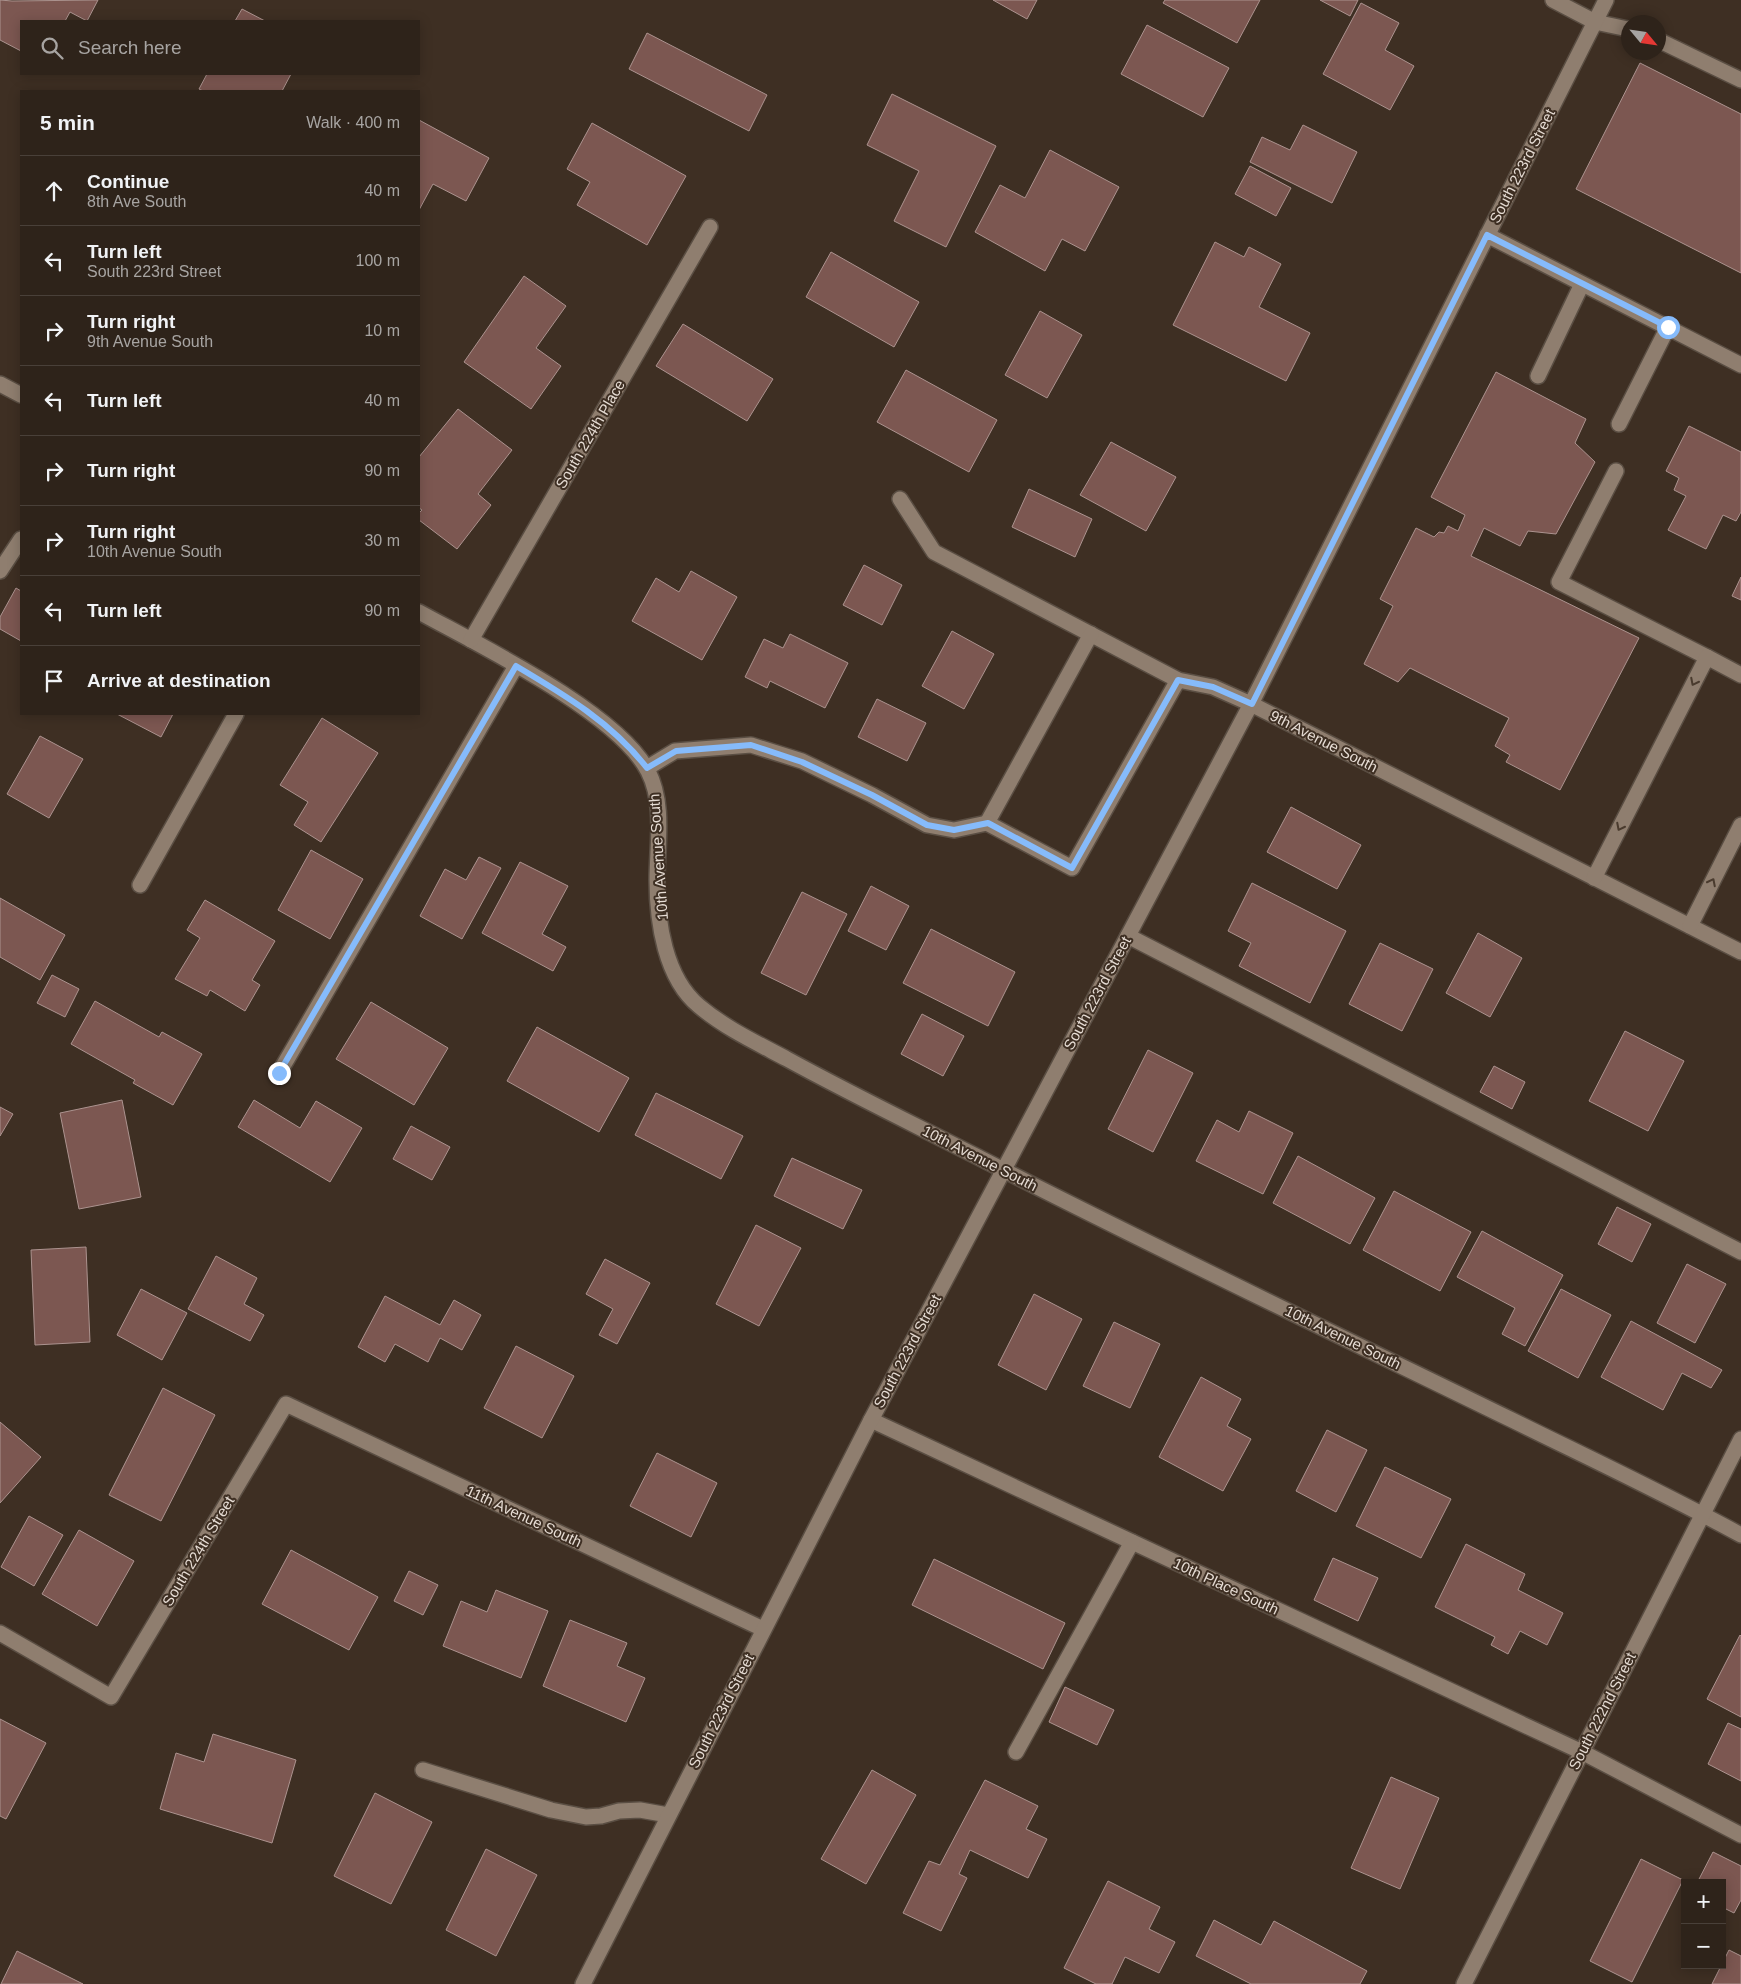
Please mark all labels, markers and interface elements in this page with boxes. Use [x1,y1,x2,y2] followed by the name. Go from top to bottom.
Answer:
[1621,15,1666,60] north arrow
[20,20,420,75] search box
[38,34,66,62] icon: search
[78,37,182,58] text: Search here
[1486,105,1559,226] street label: South 223rd Street
[40,111,95,134] text: 5 min
[306,114,400,131] text: Walk · 400 m
[87,171,169,192] text: Continue
[40,177,68,205] icon: ahead
[364,182,400,199] text: 40 m
[87,193,186,210] text: 8th Ave South
[87,241,162,262] text: Turn left
[40,247,68,275] icon: left
[356,252,400,269] text: 100 m
[87,263,221,280] text: South 223rd Street
[87,311,175,332] text: Turn right
[1657,316,1680,339] route start
[40,317,68,345] icon: right
[364,322,400,339] text: 10 m
[87,333,213,350] text: 9th Avenue South
[552,377,628,491] street label: South 224th Place
[40,387,68,415] icon: left
[87,390,162,411] text: Turn left
[364,392,400,409] text: 40 m
[40,457,68,485] icon: right
[87,460,175,481] text: Turn right
[364,462,400,479] text: 90 m
[87,521,175,542] text: Turn right
[40,527,68,555] icon: right
[364,532,400,549] text: 30 m
[87,543,222,560] text: 10th Avenue South
[40,597,68,625] icon: left
[87,600,162,621] text: Turn left
[364,602,400,619] text: 90 m
[40,667,68,695] icon: arrive
[87,670,271,691] text: Arrive at destination
[1690,677,1700,686] one-way arrow
[1267,707,1381,775] street label: 9th Avenue South
[645,793,671,921] street label: 10th Avenue South
[1616,822,1626,831] one-way arrow
[1706,879,1716,888] one-way arrow
[1060,933,1134,1053] street label: South 223rd Street
[268,1062,291,1085] route end
[920,1122,1040,1194] street label: 10th Avenue South
[870,1291,944,1411] street label: South 223rd Street
[1282,1302,1404,1372] street label: 10th Avenue South
[464,1482,584,1550] street label: 11th Avenue South
[159,1492,238,1609] street label: South 224th Street
[1171,1554,1281,1618] street label: 10th Place South
[1565,1649,1639,1772] street label: South 222nd Street
[685,1650,758,1771] street label: South 223rd Street
[1681,1879,1726,1969] map controls
[1681,1879,1726,1924] button: +
[1681,1924,1726,1969] button: −

